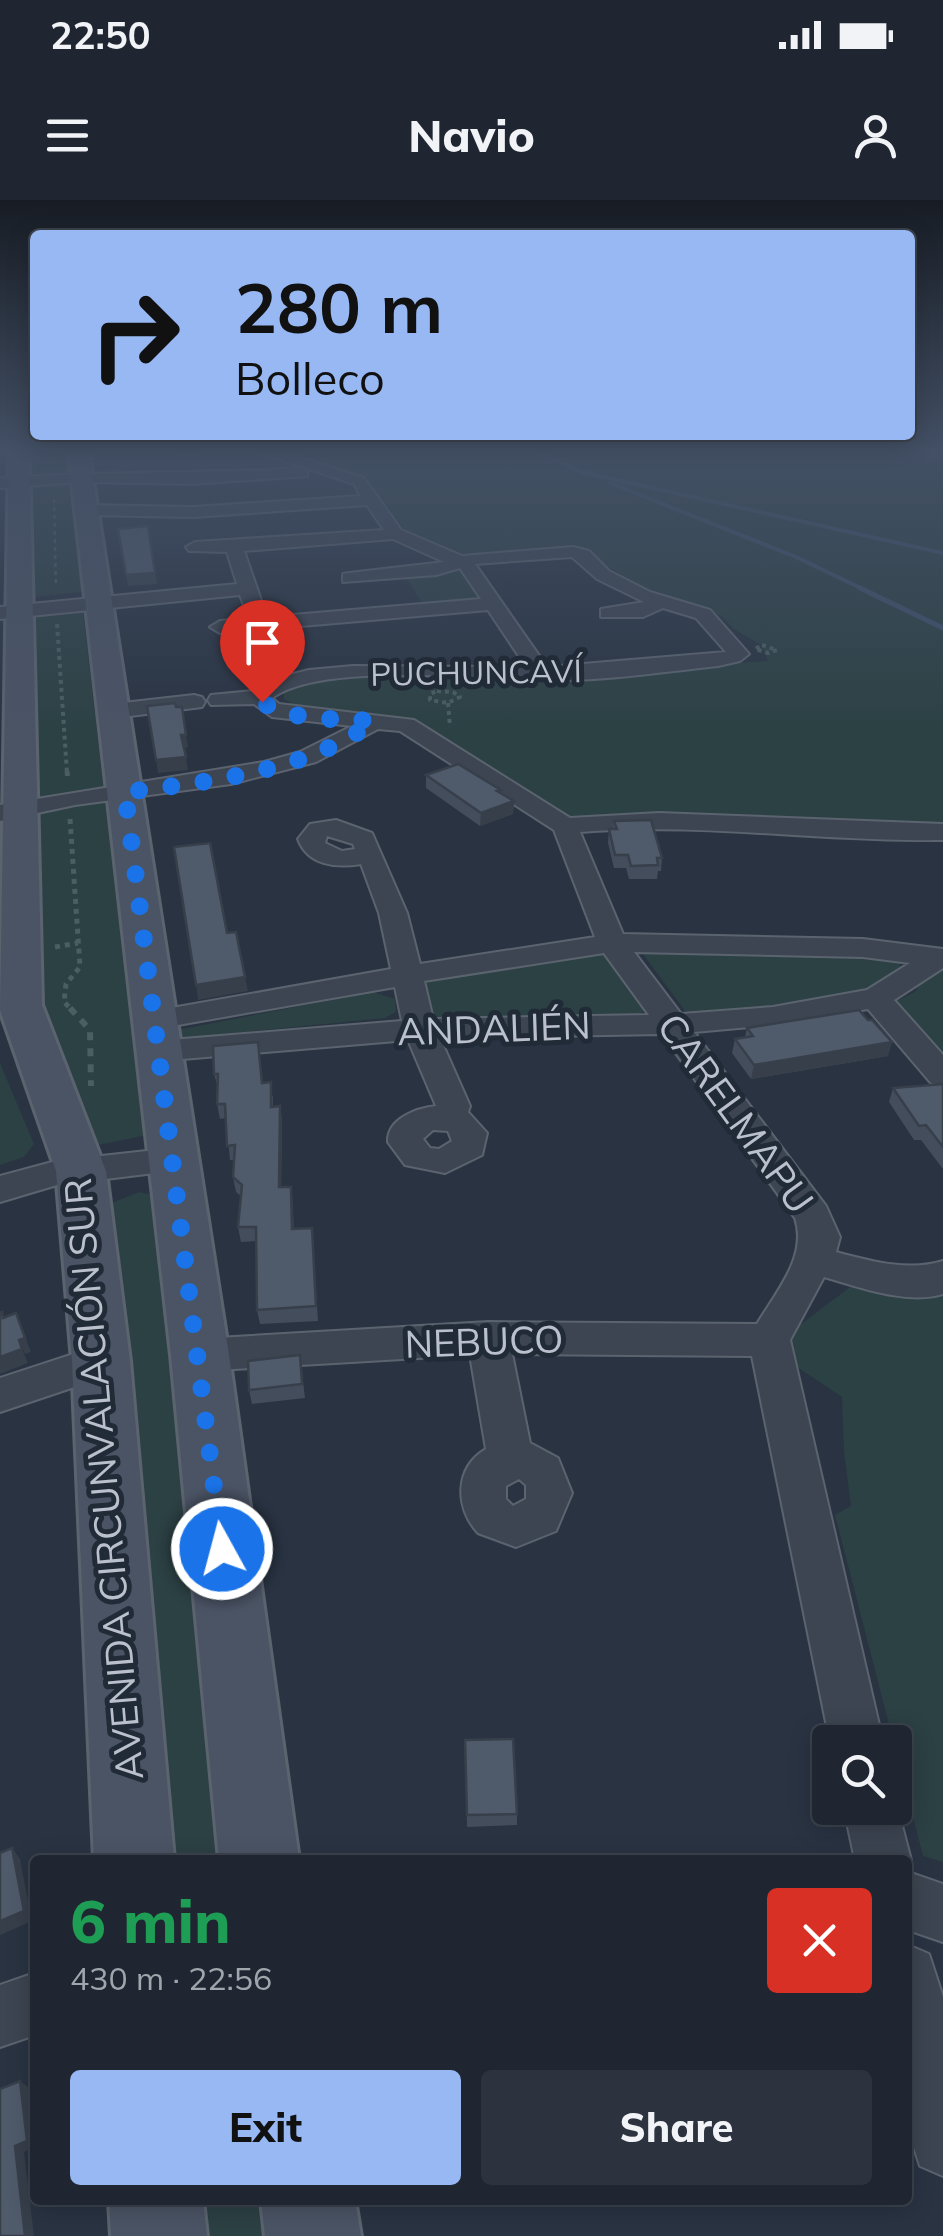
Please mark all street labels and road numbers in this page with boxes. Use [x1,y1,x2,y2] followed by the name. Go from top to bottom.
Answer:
[370,650,584,694] street label: PUCHUNCAVÍ
[396,1001,592,1055] street label: ANDALIÉN
[647,1004,825,1222] street label: CARELMAPU
[53,1176,153,1782] street label: AVENIDA CIRCUNVALACIÓN SUR
[404,1314,564,1368] street label: NEBUCO

